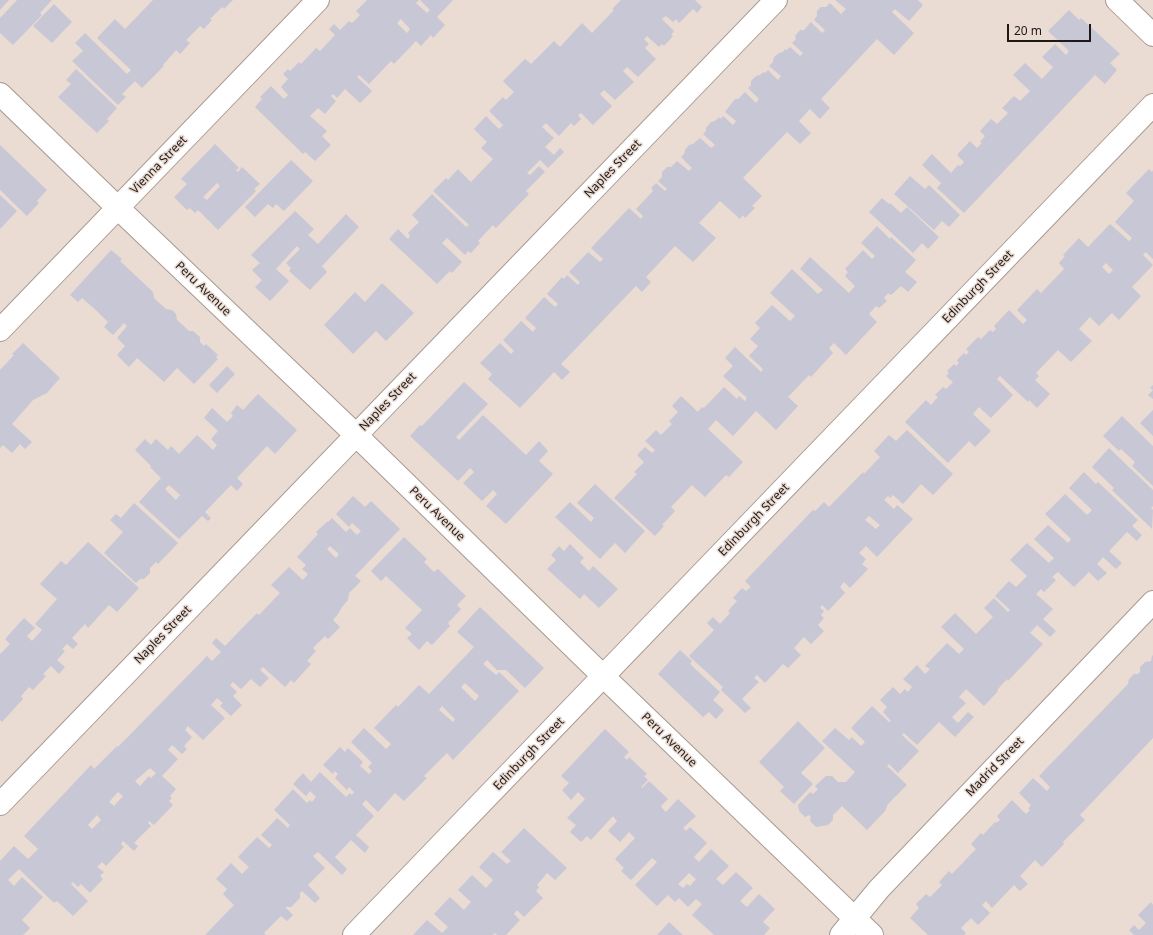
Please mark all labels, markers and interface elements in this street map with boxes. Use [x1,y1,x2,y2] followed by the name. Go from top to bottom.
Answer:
[1009,16,1093,42] scale bar
[1014,22,1042,39] text: 20 m
[128,133,190,197] street label: Vienna Street
[582,137,644,201] street label: Naples Street
[940,248,1016,326] street label: Edinburgh Street
[172,259,234,319] street label: Peru Avenue
[357,370,419,434] street label: Naples Street
[716,481,792,559] street label: Edinburgh Street
[406,484,468,544] street label: Peru Avenue
[132,603,194,667] street label: Naples Street
[638,710,700,770] street label: Peru Avenue
[491,715,567,793] street label: Edinburgh Street
[963,734,1027,800] street label: Madrid Street

